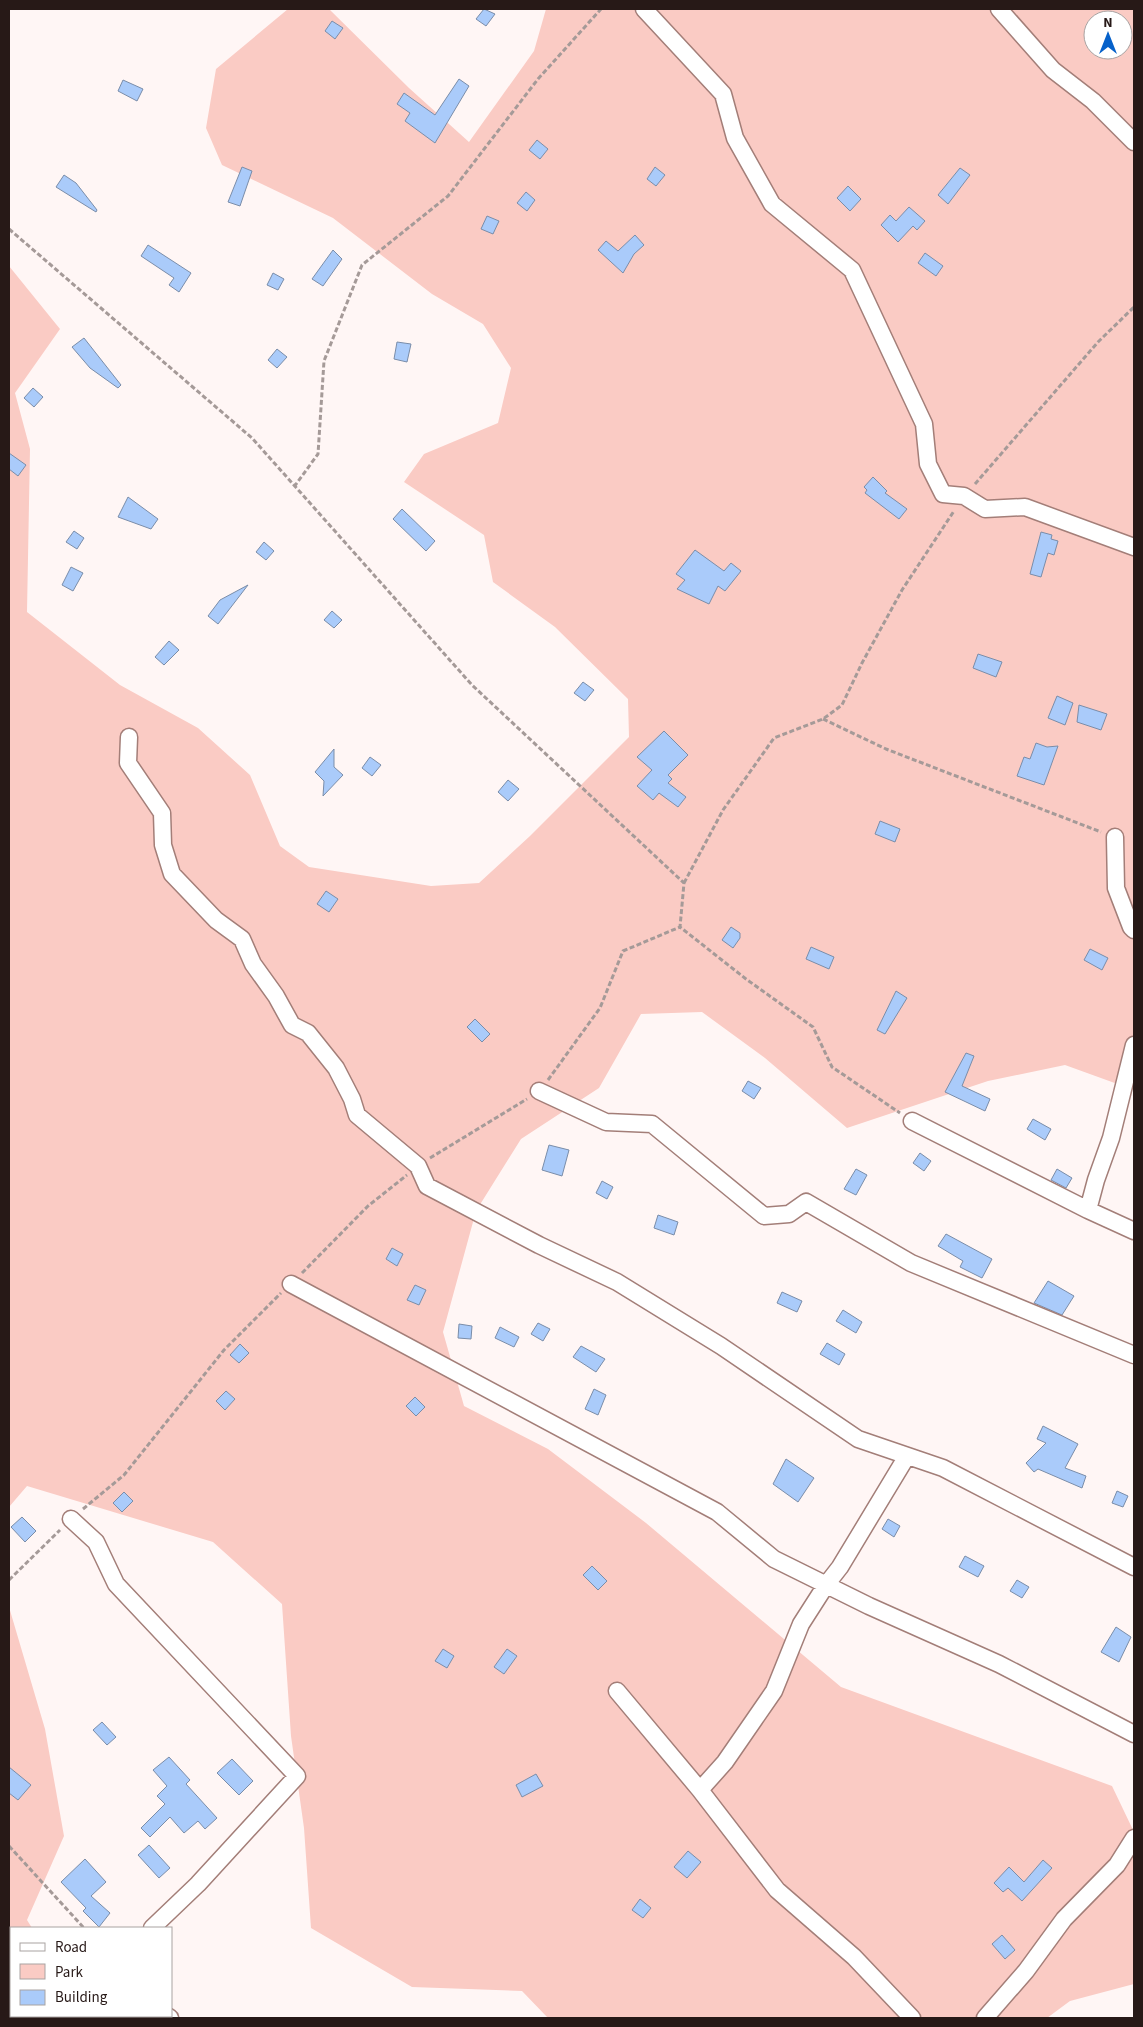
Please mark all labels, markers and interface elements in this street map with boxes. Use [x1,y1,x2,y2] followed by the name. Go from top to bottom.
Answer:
[1083,10,1133,60] north arrow
[1103,13,1113,33] text: N
[10,1927,172,2017] legend
[55,1937,87,1958] text: Road
[55,1962,84,1983] text: Park
[55,1987,108,2008] text: Building

